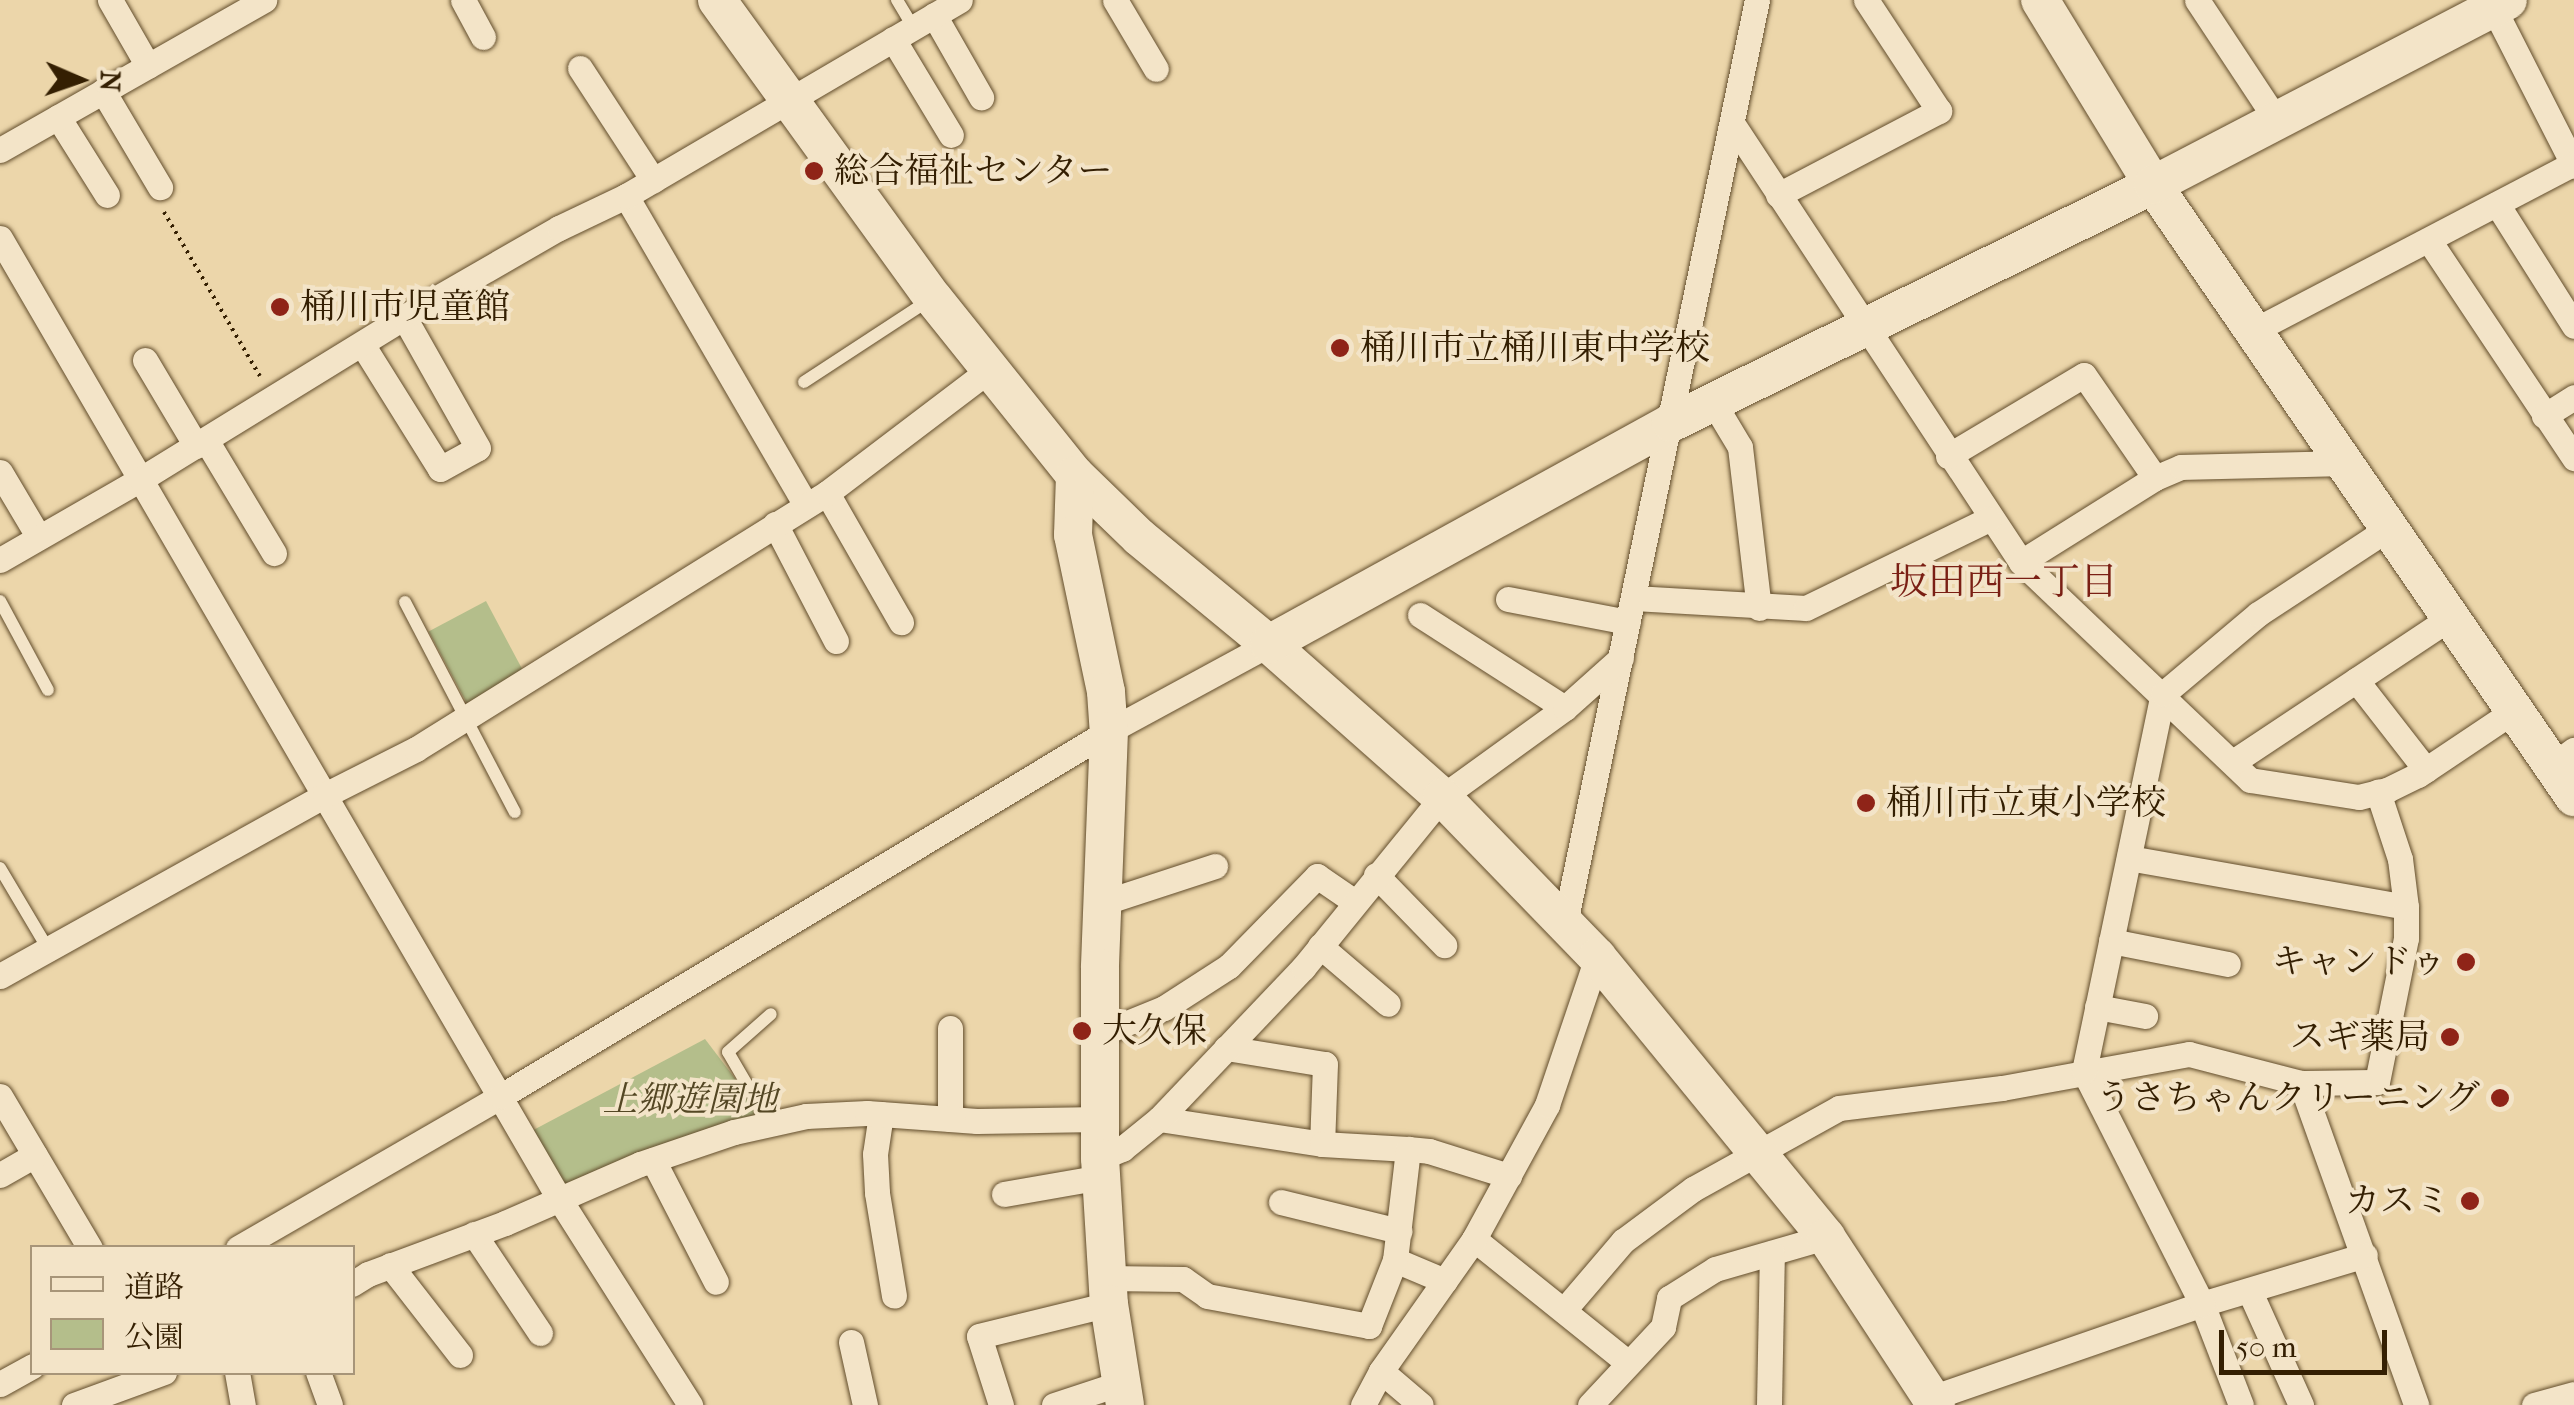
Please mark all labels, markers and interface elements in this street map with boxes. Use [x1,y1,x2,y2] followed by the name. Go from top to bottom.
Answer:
[30,30,130,130] north arrow
[94,70,127,92] text: N
[834,150,1114,192] place label: 総合福祉センター
[803,160,825,182] marker: 総合福祉センター
[300,286,510,328] place label: 桶川市児童館
[269,296,291,318] marker: 桶川市児童館
[1360,327,1710,369] place label: 桶川市立桶川東中学校
[1329,337,1351,359] marker: 桶川市立桶川東中学校
[1890,559,2118,605] district label: 坂田西一丁目
[1886,782,2166,824] place label: 桶川市立東小学校
[1855,792,1877,814] marker: 桶川市立東小学校
[2271,941,2446,983] place label: キャンドゥ
[2455,951,2477,973] marker: キャンドゥ
[1102,1010,1207,1052] place label: 大久保
[2290,1016,2430,1058] place label: スギ薬局
[1071,1020,1093,1042] marker: 大久保
[2439,1026,2461,1048] marker: スギ薬局
[2095,1077,2480,1119] place label: うさちゃんクリーニング
[603,1079,777,1121] park label: 上郷遊園地
[2489,1087,2511,1109] marker: うさちゃんクリーニング
[2345,1180,2450,1222] place label: カスミ
[2459,1190,2481,1212] marker: カスミ
[30,1245,355,1375] legend
[124,1270,184,1305] text: 道路
[2224,1310,2392,1372] scale bar
[124,1320,184,1355] text: 公園
[2236,1330,2297,1365] text: 50 m

